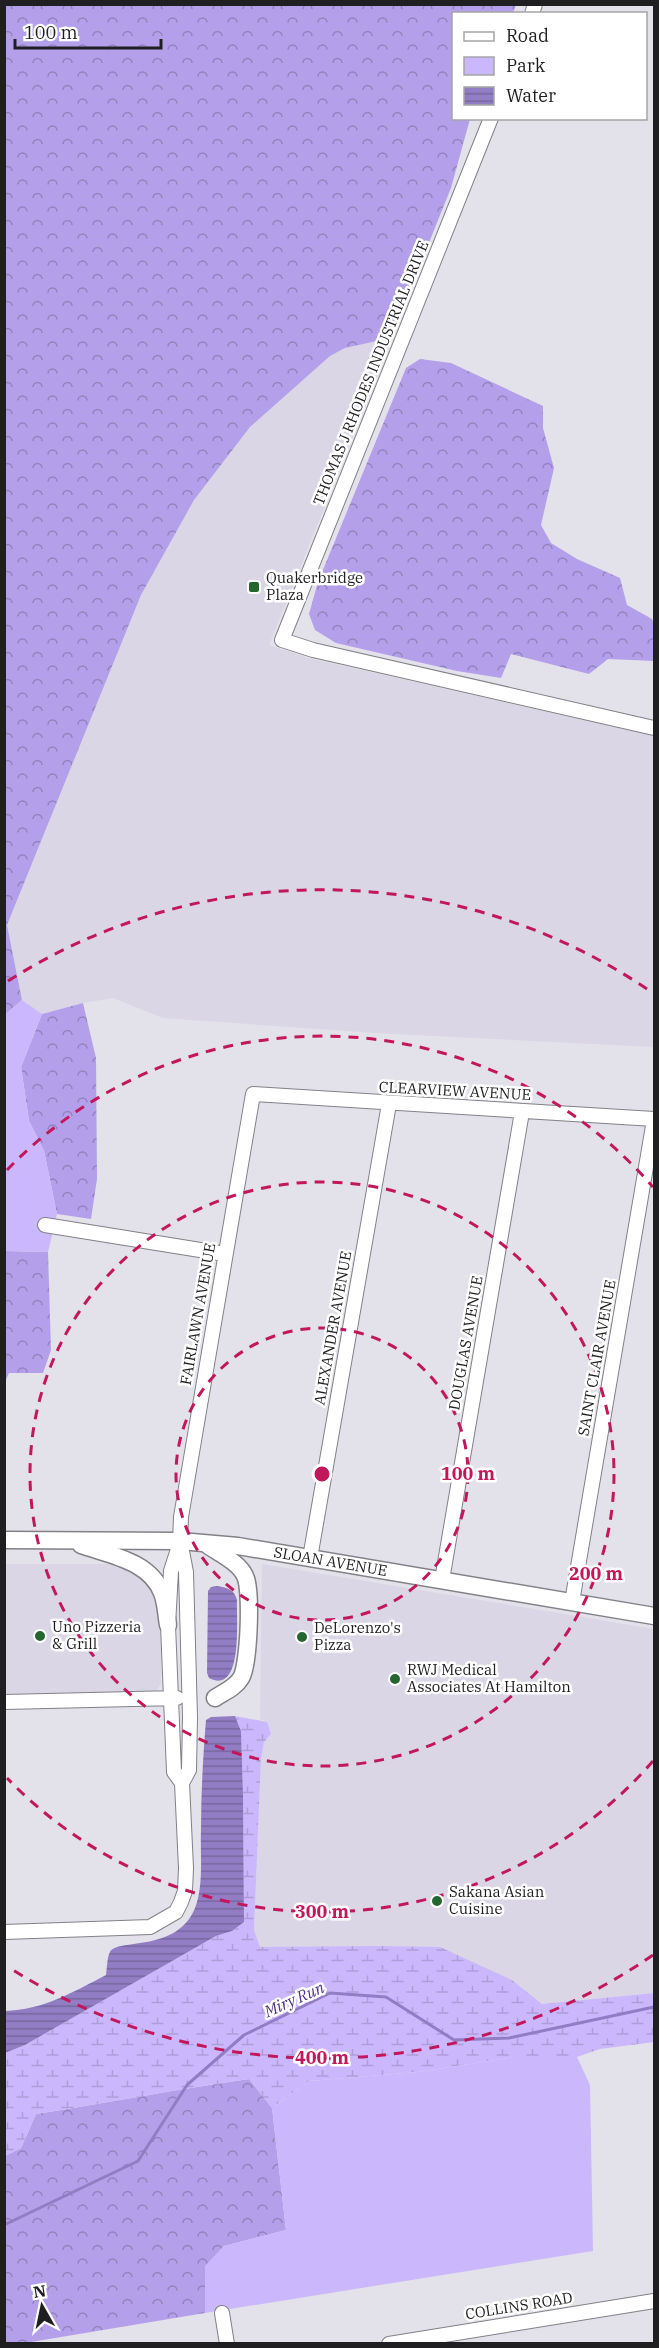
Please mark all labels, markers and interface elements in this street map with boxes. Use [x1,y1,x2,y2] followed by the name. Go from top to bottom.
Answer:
[15,12,160,50] scale bar
[452,12,647,120] legend
[24,21,78,44] text: 100 m
[506,24,549,47] text: Road
[506,54,546,77] text: Park
[506,84,556,107] text: Water
[309,238,432,508] street label: THOMAS J RHODES INDUSTRIAL DRIVE
[266,568,363,604] place label: Quakerbridge Plaza
[247,580,261,594] marker: Quakerbridge Plaza
[378,1077,532,1104] street label: CLEARVIEW AVENUE
[176,1241,219,1386] street label: FAIRLAWN AVENUE
[310,1249,355,1407] street label: ALEXANDER AVENUE
[444,1274,487,1412] street label: DOUGLAS AVENUE
[573,1278,620,1438] street label: SAINT CLAIR AVENUE
[441,1462,496,1485] text: 100 m
[312,1464,332,1484] centre of rings
[272,1542,389,1580] street label: SLOAN AVENUE
[569,1562,624,1585] text: 200 m
[52,1617,141,1653] place label: Uno Pizzeria & Grill
[314,1618,401,1654] place label: DeLorenzo's Pizza
[33,1629,47,1643] marker: Uno Pizzeria & Grill
[295,1630,309,1644] marker: DeLorenzo's Pizza
[407,1660,571,1696] place label: RWJ Medical Associates At Hamilton
[388,1672,402,1686] marker: RWJ Medical Associates At Hamilton
[449,1882,545,1918] place label: Sakana Asian Cuisine
[430,1894,444,1908] marker: Sakana Asian Cuisine
[295,1900,350,1923] text: 300 m
[260,1977,327,2021] water label: Miry Run
[295,2046,350,2069] text: 400 m
[12,2276,72,2336] north arrow
[32,2280,47,2302] text: N
[464,2288,574,2323] street label: COLLINS ROAD

